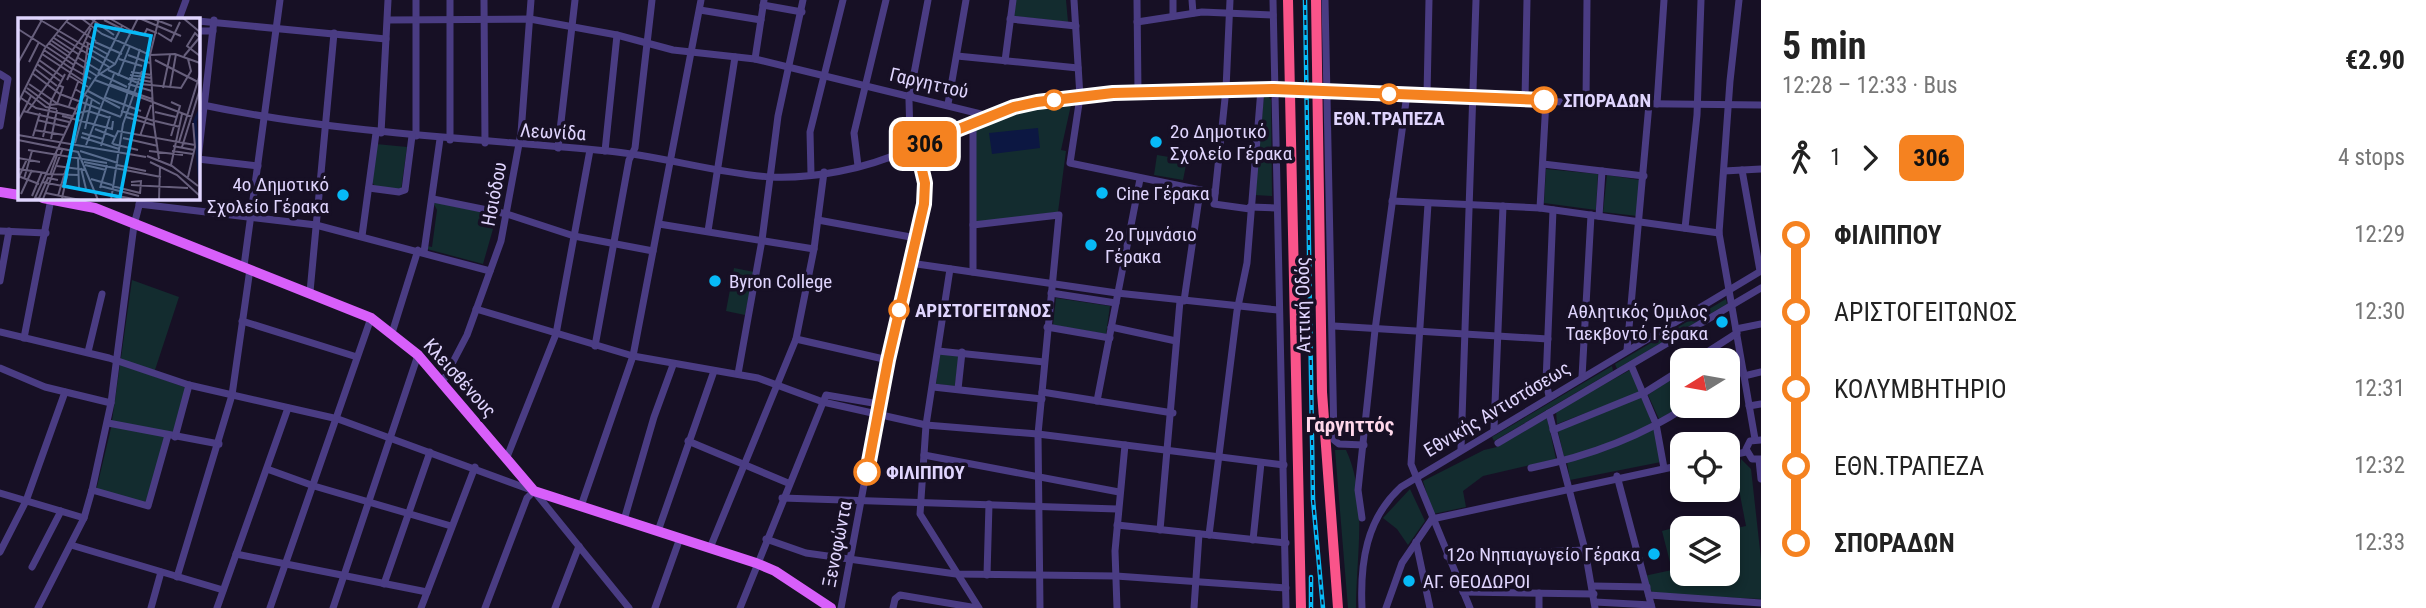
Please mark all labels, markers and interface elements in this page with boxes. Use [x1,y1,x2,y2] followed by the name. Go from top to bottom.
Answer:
[18,18,200,200] inset map
[1782,24,1866,68] text: 5 min
[2345,45,2405,75] text: €2.90
[887,63,971,103] street label: Γαργηττού
[1782,72,1958,99] text: 12:28 – 12:33 · Bus
[1379,84,1399,104] marker: ΕΘΝ.ΤΡΑΠΕΖΑ
[1531,87,1557,113] marker: ΣΠΟΡΑΔΩΝ
[1563,89,1651,112] place label: ΣΠΟΡΑΔΩΝ
[1044,90,1064,110] unlabelled marker
[1333,107,1445,130] place label: ΕΘΝ.ΤΡΑΠΕΖΑ
[519,119,587,145] street label: Λεωνίδα
[1170,120,1293,165] place label: 2ο Δημοτικό Σχολείο Γέρακα
[885,121,965,167] line badge: 306
[907,130,943,158] text: 306
[1148,134,1164,150] marker: 2ο Δημοτικό Σχολείο Γέρακα
[1782,139,1820,177] icon: walk
[1851,139,1889,177] icon: forward
[1830,144,1841,171] text: 1
[1913,144,1950,172] text: 306
[2338,144,2405,171] text: 4 stops
[477,160,511,228] street label: Ησιόδου
[207,173,330,218] place label: 4ο Δημοτικό Σχολείο Γέρακα
[1116,182,1210,205] place label: Cine Γέρακα
[1094,185,1110,201] marker: Cine Γέρακα
[335,187,351,203] marker: 4ο Δημοτικό Σχολείο Γέρακα
[1834,220,1942,250] text: ΦΙΛΙΠΠΟΥ
[2354,221,2405,248] text: 12:29
[1105,223,1197,268] place label: 2ο Γυμνάσιο Γέρακα
[1083,237,1099,253] marker: 2ο Γυμνάσιο Γέρακα
[1291,257,1315,353] street label: Αττική Οδός
[729,270,832,293] place label: Byron College
[707,273,723,289] marker: Byron College
[1834,297,2017,327] text: ΑΡΙΣΤΟΓΕΙΤΩΝΟΣ
[2354,298,2405,325] text: 12:30
[915,299,1051,322] place label: ΑΡΙΣΤΟΓΕΙΤΩΝΟΣ
[889,300,909,320] marker: ΑΡΙΣΤΟΓΕΙΤΩΝΟΣ
[1566,300,1709,345] place label: Αθλητικός Όμιλος Ταεκβοντό Γέρακα
[1714,314,1730,330] marker: Αθλητικός Όμιλος Ταεκβοντό Γέρακα
[419,334,501,422] street label: Κλεισθένους
[1670,348,1740,418] north arrow
[1670,348,1740,586] map controls
[1420,356,1574,462] street label: Εθνικής Αντιστάσεως
[1834,374,2007,404] text: ΚΟΛΥΜΒΗΤΗΡΙΟ
[2354,375,2405,402] text: 12:31
[1306,413,1394,437] district label: Γαργηττός
[1670,432,1740,502] button: locate
[1834,451,1984,481] text: ΕΘΝ.ΤΡΑΠΕΖΑ
[2354,452,2405,479] text: 12:32
[854,459,880,485] marker: ΦΙΛΙΠΠΟΥ
[886,461,965,484] place label: ΦΙΛΙΠΠΟΥ
[817,498,857,589] street label: Ξενοφώντα
[1670,516,1740,586] button: layers
[1834,528,1955,558] text: ΣΠΟΡΑΔΩΝ
[2354,529,2405,556] text: 12:33
[1447,543,1641,566] place label: 12ο Νηπιαγωγείο Γέρακα
[1646,546,1662,562] marker: 12ο Νηπιαγωγείο Γέρακα
[1423,570,1530,593] place label: ΑΓ. ΘΕΟΔΩΡΟΙ
[1401,573,1417,589] marker: ΑΓ. ΘΕΟΔΩΡΟΙ

